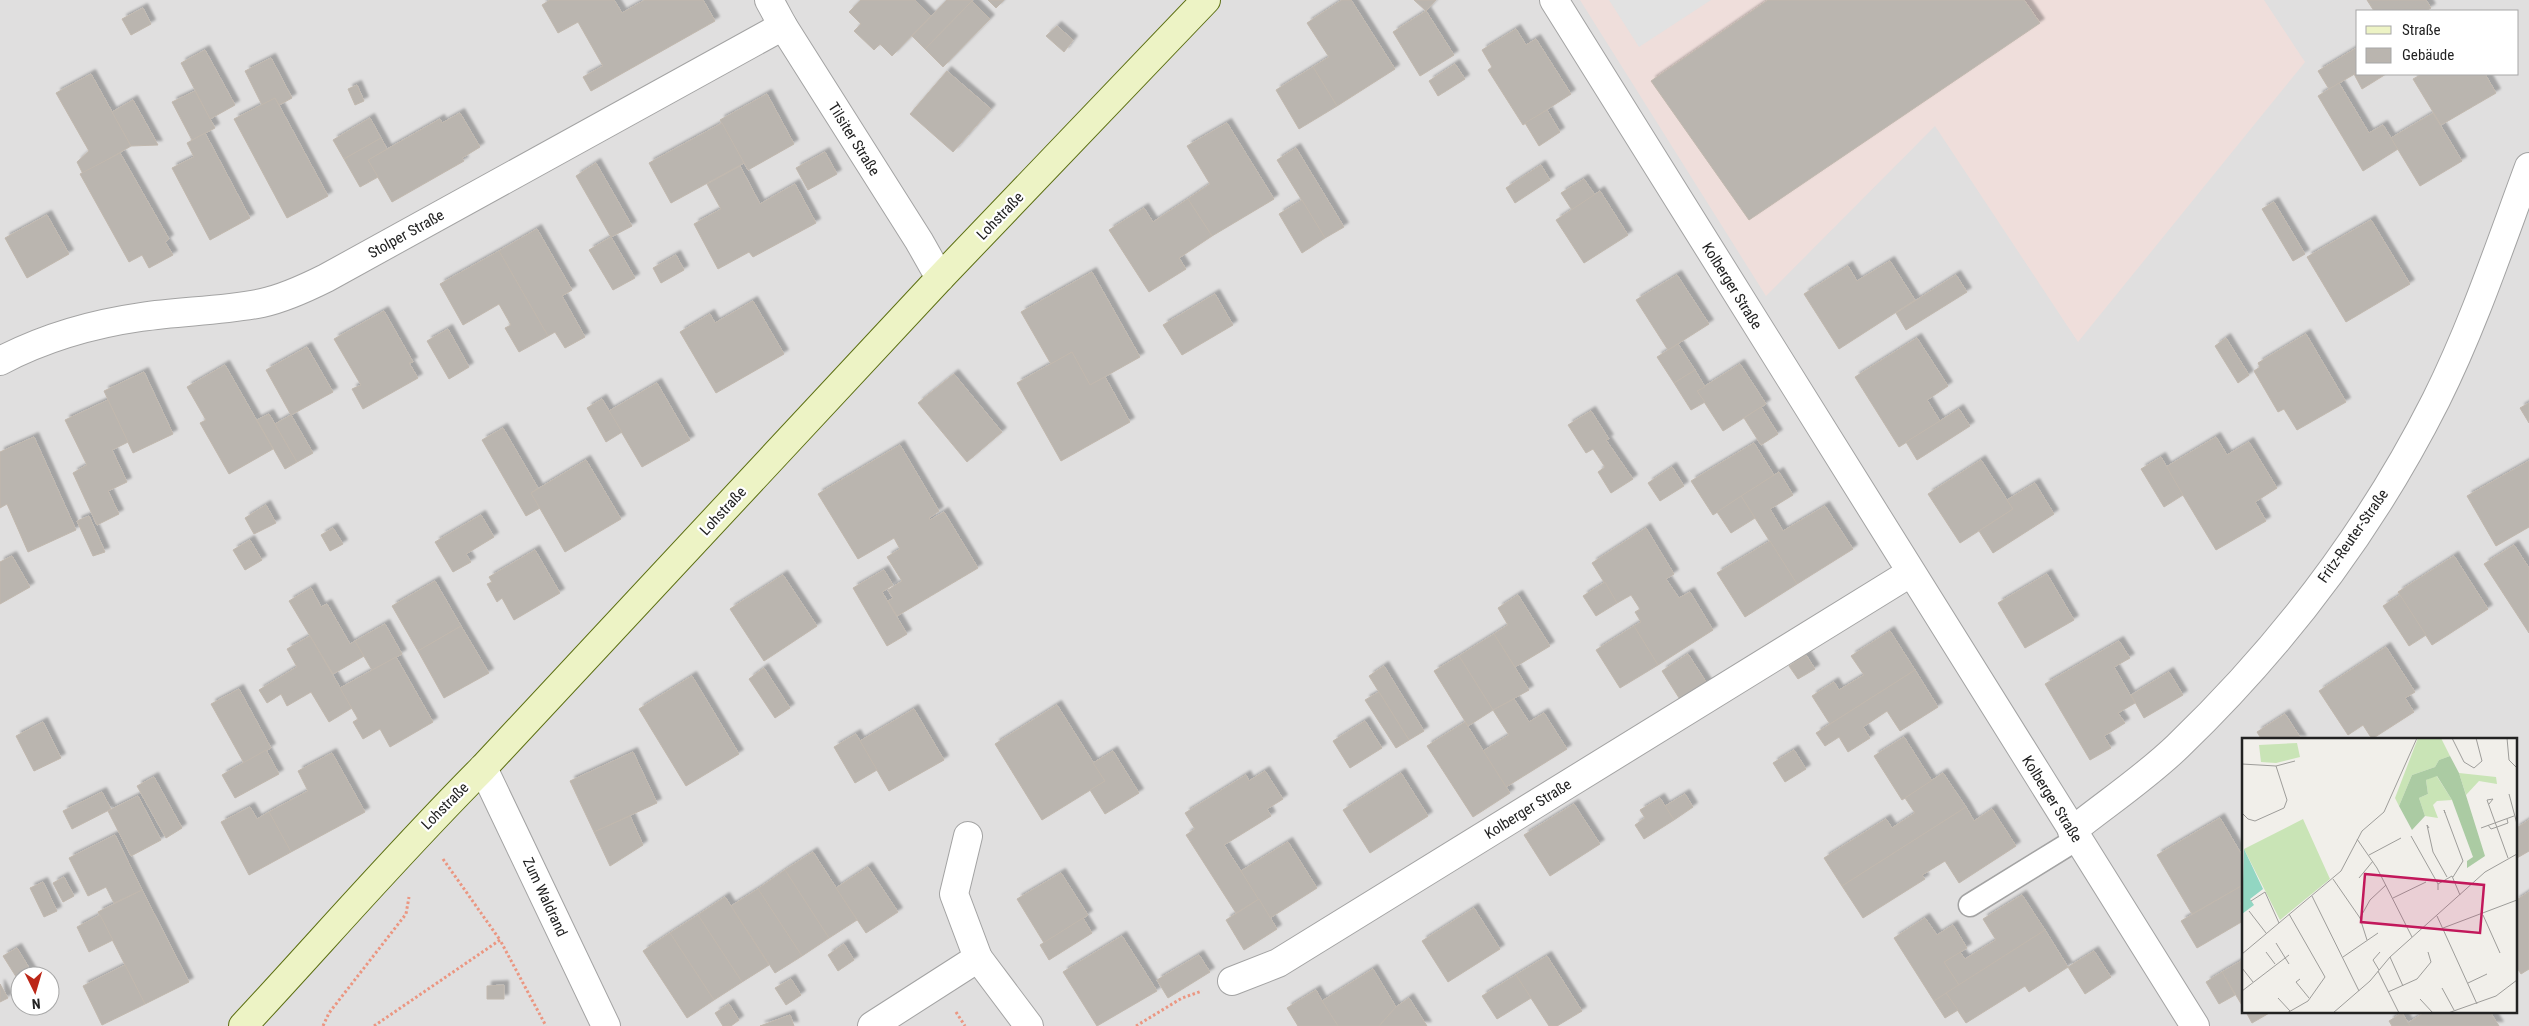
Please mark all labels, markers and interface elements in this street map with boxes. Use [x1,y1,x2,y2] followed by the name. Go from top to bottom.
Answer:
[2356,10,2519,75] legend
[2402,21,2441,39] text: Straße
[2402,46,2454,64] text: Gebäude
[824,99,884,179] street label: Tilsiter Straße
[973,188,1027,244] street label: Lohstraße
[365,206,447,262] street label: Stolper Straße
[1698,239,1766,333] street label: Kolberger Straße
[696,483,750,539] street label: Lohstraße
[2314,486,2392,586] street label: Fritz-Reuter-Straße
[2242,738,2516,1014] inset map
[2018,752,2086,846] street label: Kolberger Straße
[1481,775,1575,843] street label: Kolberger Straße
[418,779,472,833] street label: Lohstraße
[519,855,571,939] street label: Zum Waldrand
[10,966,60,1016] north arrow
[31,996,41,1012] text: N

